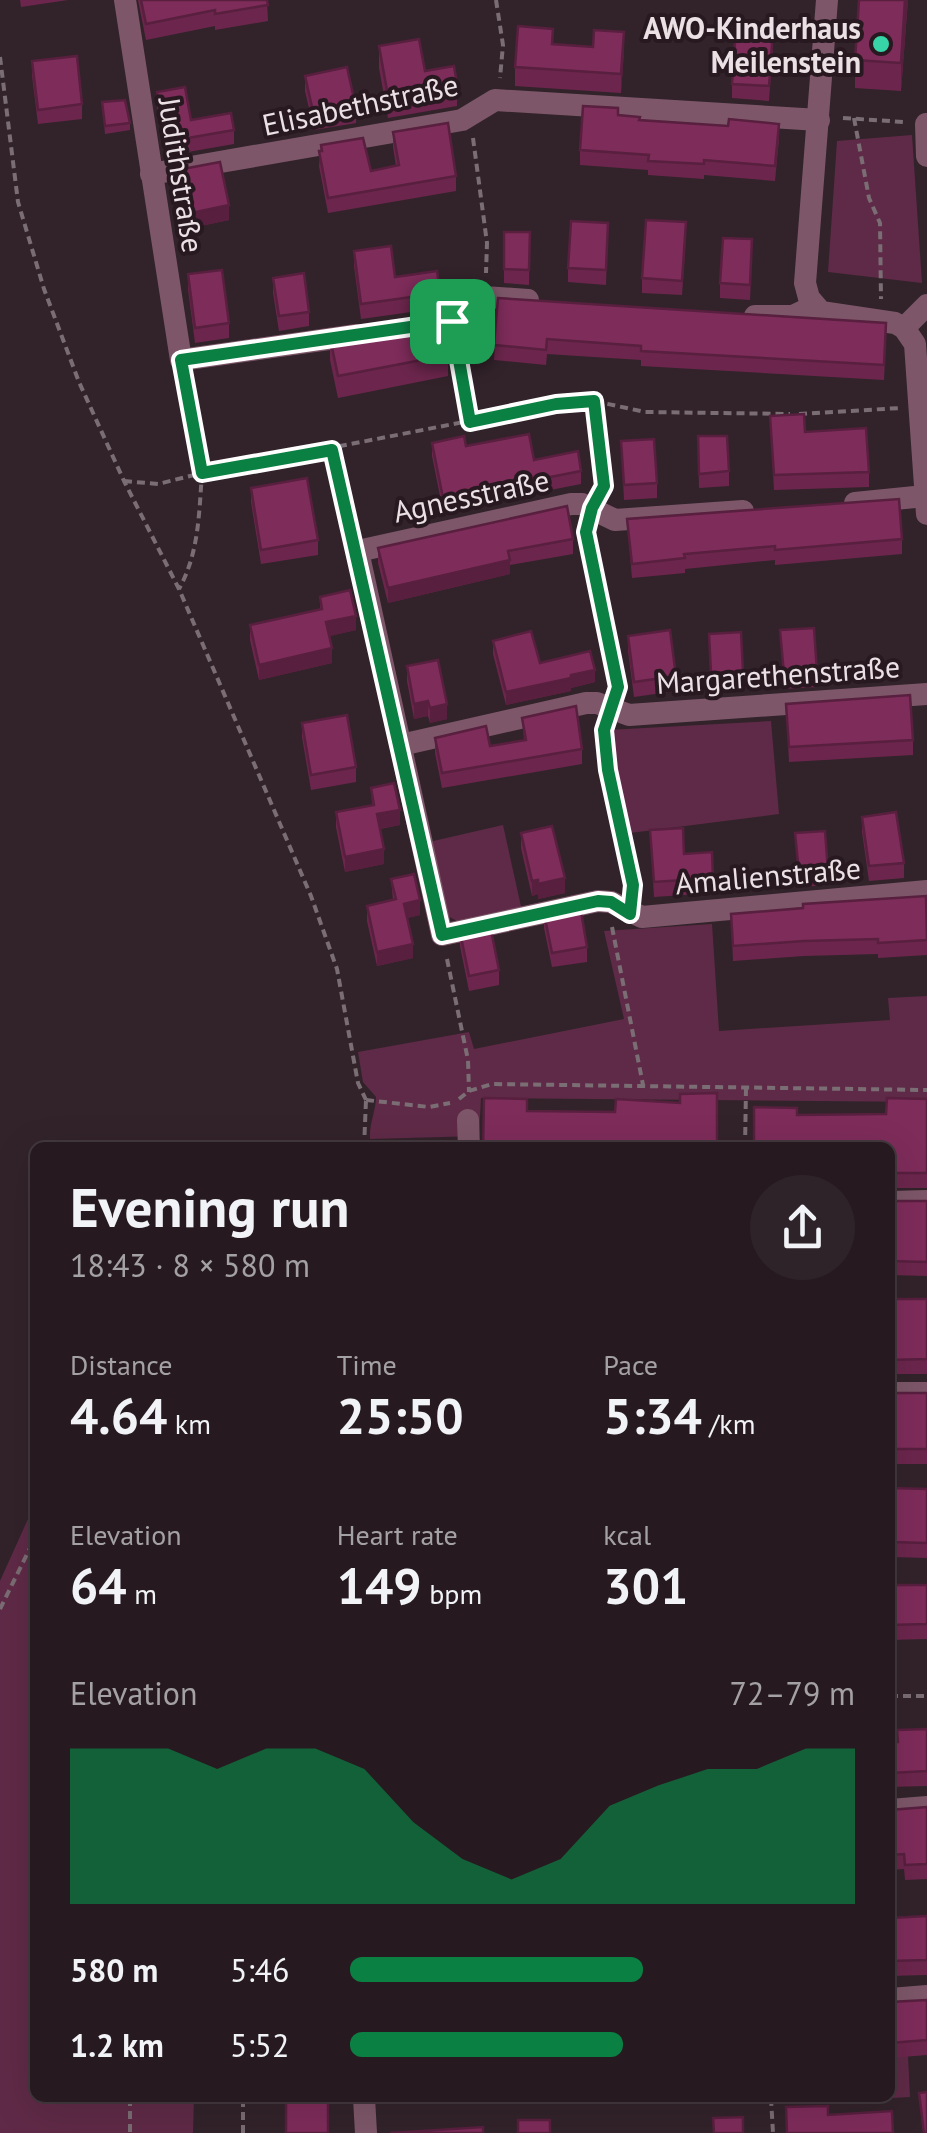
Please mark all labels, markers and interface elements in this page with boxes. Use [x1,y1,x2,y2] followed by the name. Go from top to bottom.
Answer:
[643,8,861,81] place label: AWO-Kinderhaus Meilenstein
[870,33,892,55] marker: AWO-Kinderhaus Meilenstein
[258,64,462,144] street label: Elisabethstraße
[150,93,214,255] street label: Judithstraße
[410,279,495,364] pin
[425,294,480,349] icon: arrive
[389,459,553,531] street label: Agnesstraße
[655,646,901,702] street label: Margarethenstraße
[674,847,862,903] street label: Amalienstraße
[70,1171,350,1242] text: Evening run
[750,1175,855,1280] button: share
[70,1244,310,1286] text: 18:43 · 8 × 580 m
[70,1346,173,1383] text: Distance
[337,1346,397,1383] text: Time
[603,1346,658,1383] text: Pace
[70,1383,167,1448] text: 4.64
[337,1383,464,1448] text: 25:50
[603,1383,702,1448] text: 5:34
[167,1405,211,1442] text: km
[702,1405,755,1442] text: /km
[70,1516,182,1553] text: Elevation
[337,1516,458,1553] text: Heart rate
[603,1516,651,1553] text: kcal
[70,1553,127,1618] text: 64
[337,1553,422,1618] text: 149
[603,1553,688,1618] text: 301
[127,1575,157,1612] text: m
[422,1575,482,1612] text: bpm
[70,1672,197,1714] text: Elevation
[730,1672,855,1714] text: 72–79 m
[70,1949,158,1991] text: 580 m
[230,1949,289,1991] text: 5:46
[70,2024,164,2066] text: 1.2 km
[230,2024,289,2066] text: 5:52

